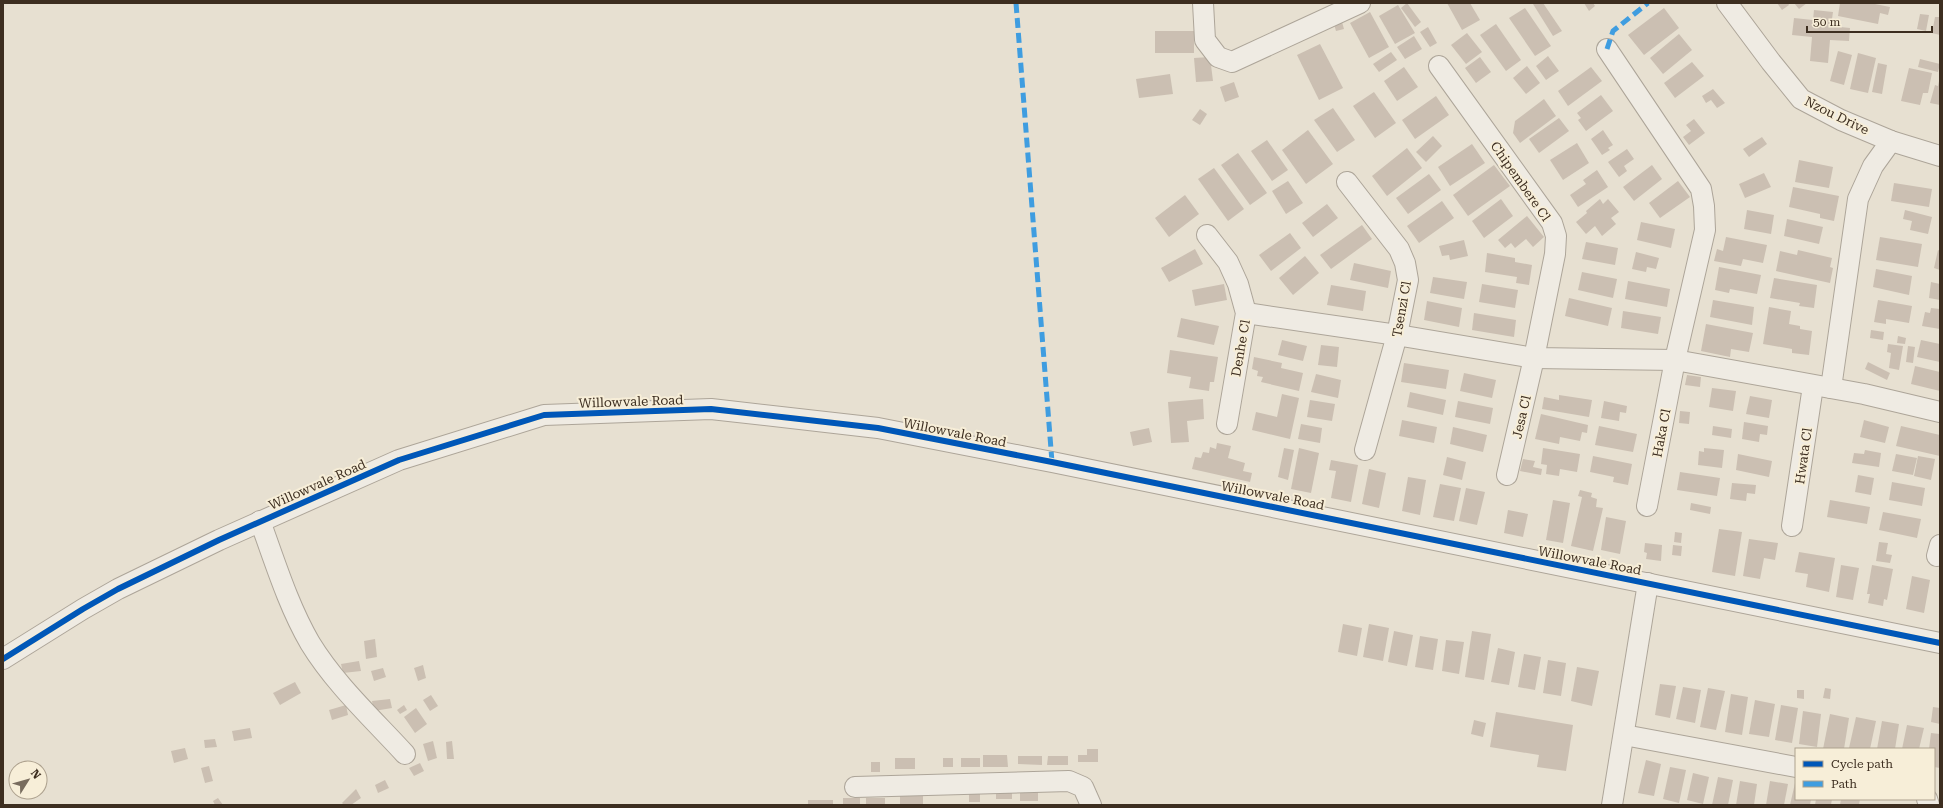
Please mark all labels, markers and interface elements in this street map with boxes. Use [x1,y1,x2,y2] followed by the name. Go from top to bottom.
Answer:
[1807,8,1932,34] scale bar
[1813,15,1840,29] text: 50 m
[1802,93,1871,137] street label: Nzou Drive
[1488,139,1554,224] street label: Chipembere Cl
[1389,280,1414,338] street label: Tsenzi Cl
[1228,318,1253,378] street label: Denhe Cl
[578,392,684,411] street label: Willowvale Road
[1509,394,1534,440] street label: Jesa Cl
[1649,408,1674,459] street label: Haka Cl
[902,415,1008,450] street label: Willowvale Road
[1792,427,1815,485] street label: Hwata Cl
[266,456,369,513] street label: Willowvale Road
[1220,478,1326,513] street label: Willowvale Road
[1537,543,1643,578] street label: Willowvale Road
[1795,748,1935,800] legend
[1831,757,1893,771] text: Cycle path
[8,760,48,800] north arrow
[28,767,44,782] text: N
[1831,777,1857,791] text: Path

